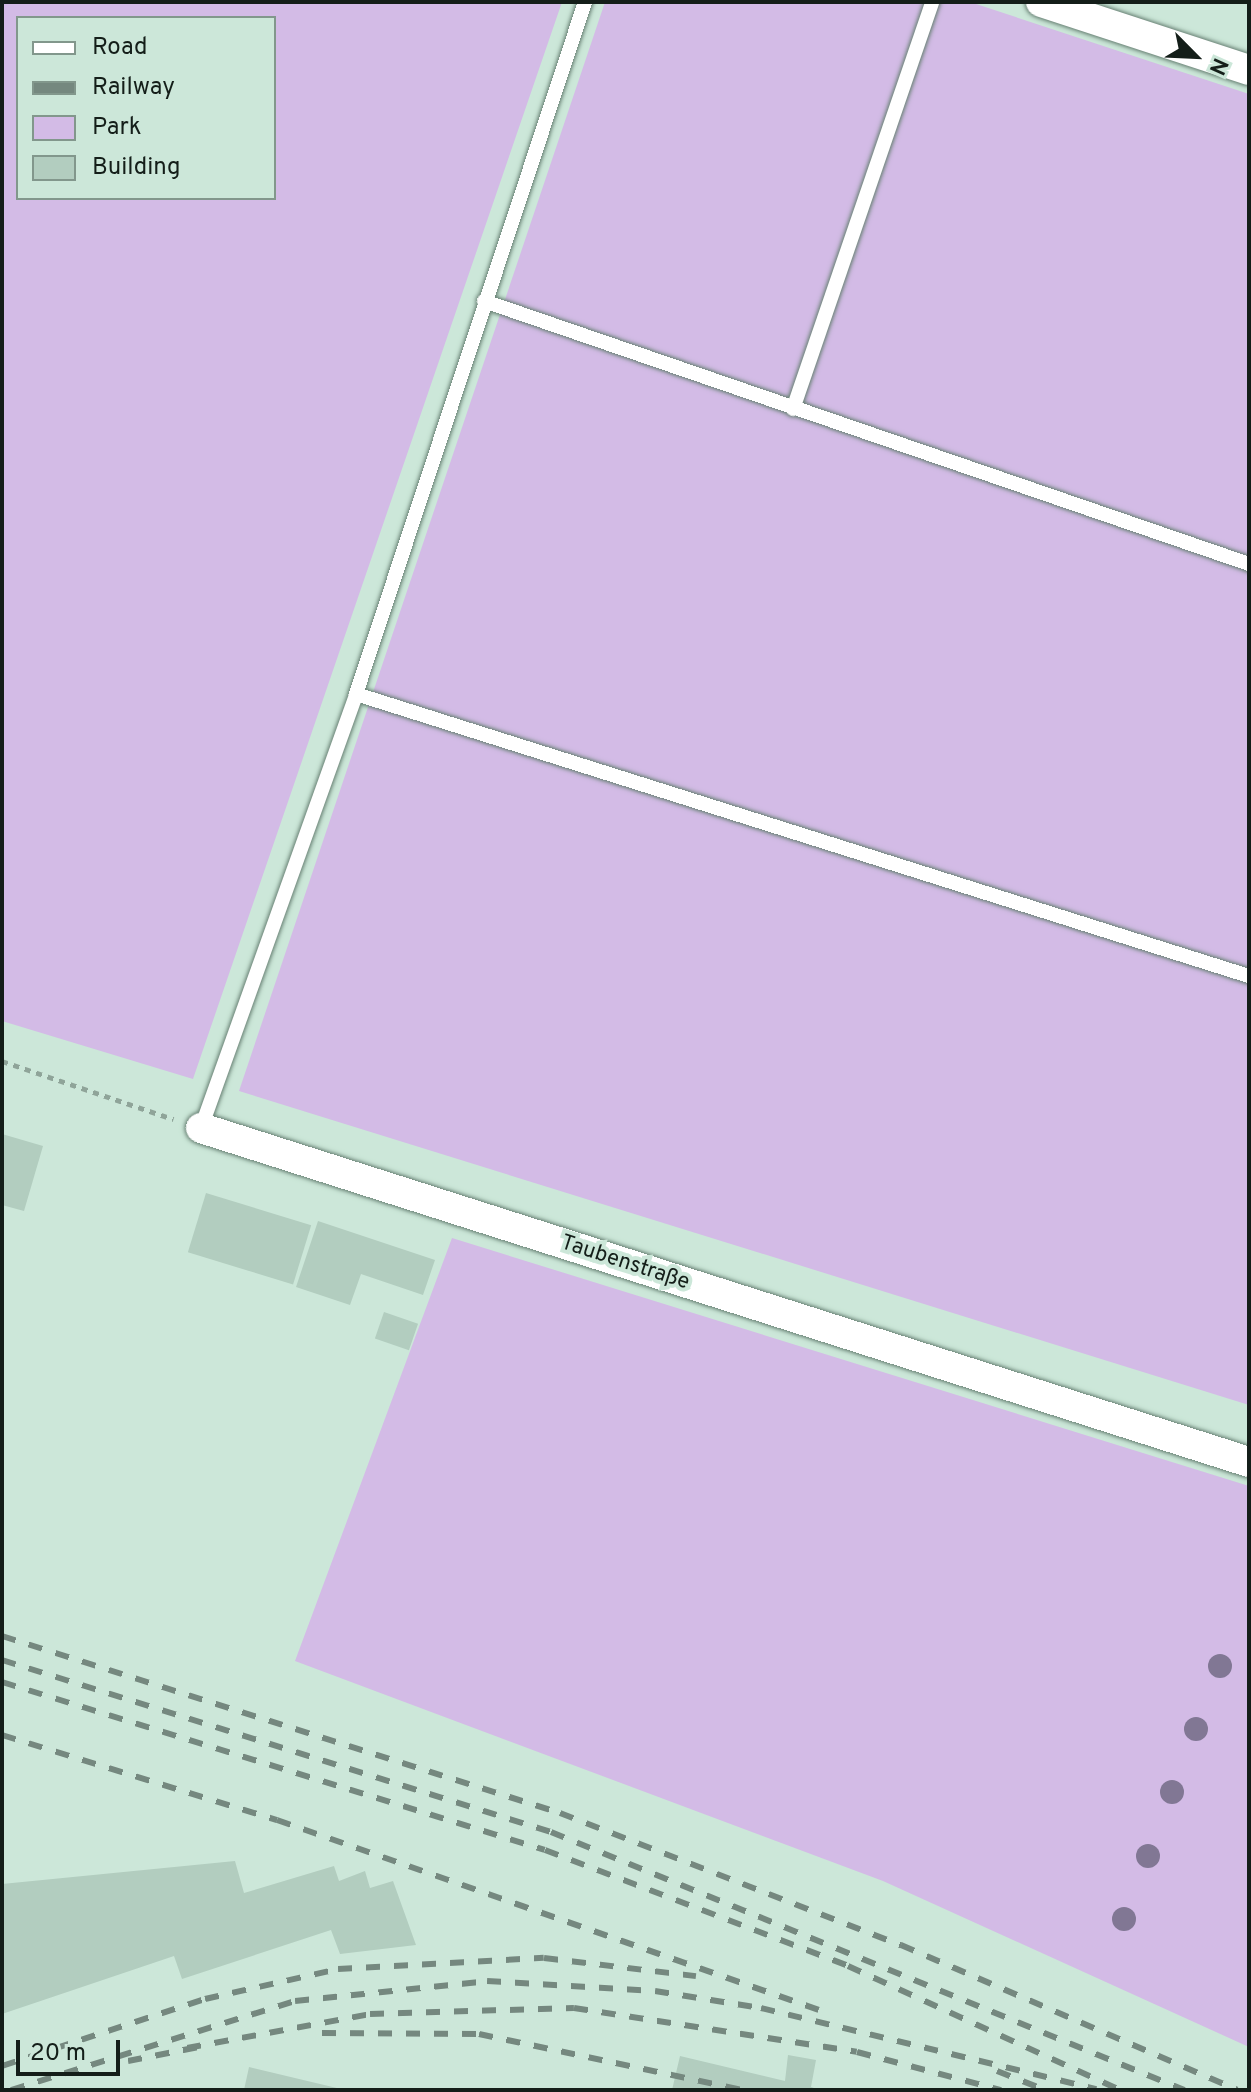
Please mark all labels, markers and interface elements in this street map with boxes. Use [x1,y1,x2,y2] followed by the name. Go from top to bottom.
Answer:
[16,16,276,200] legend
[1155,16,1235,96] north arrow
[92,33,148,63] text: Road
[1202,53,1233,79] text: N
[92,73,175,103] text: Railway
[92,113,142,143] text: Park
[92,153,181,183] text: Building
[557,1230,693,1296] street label: Taubenstraße
[20,2024,124,2074] scale bar
[30,2039,86,2069] text: 20 m

